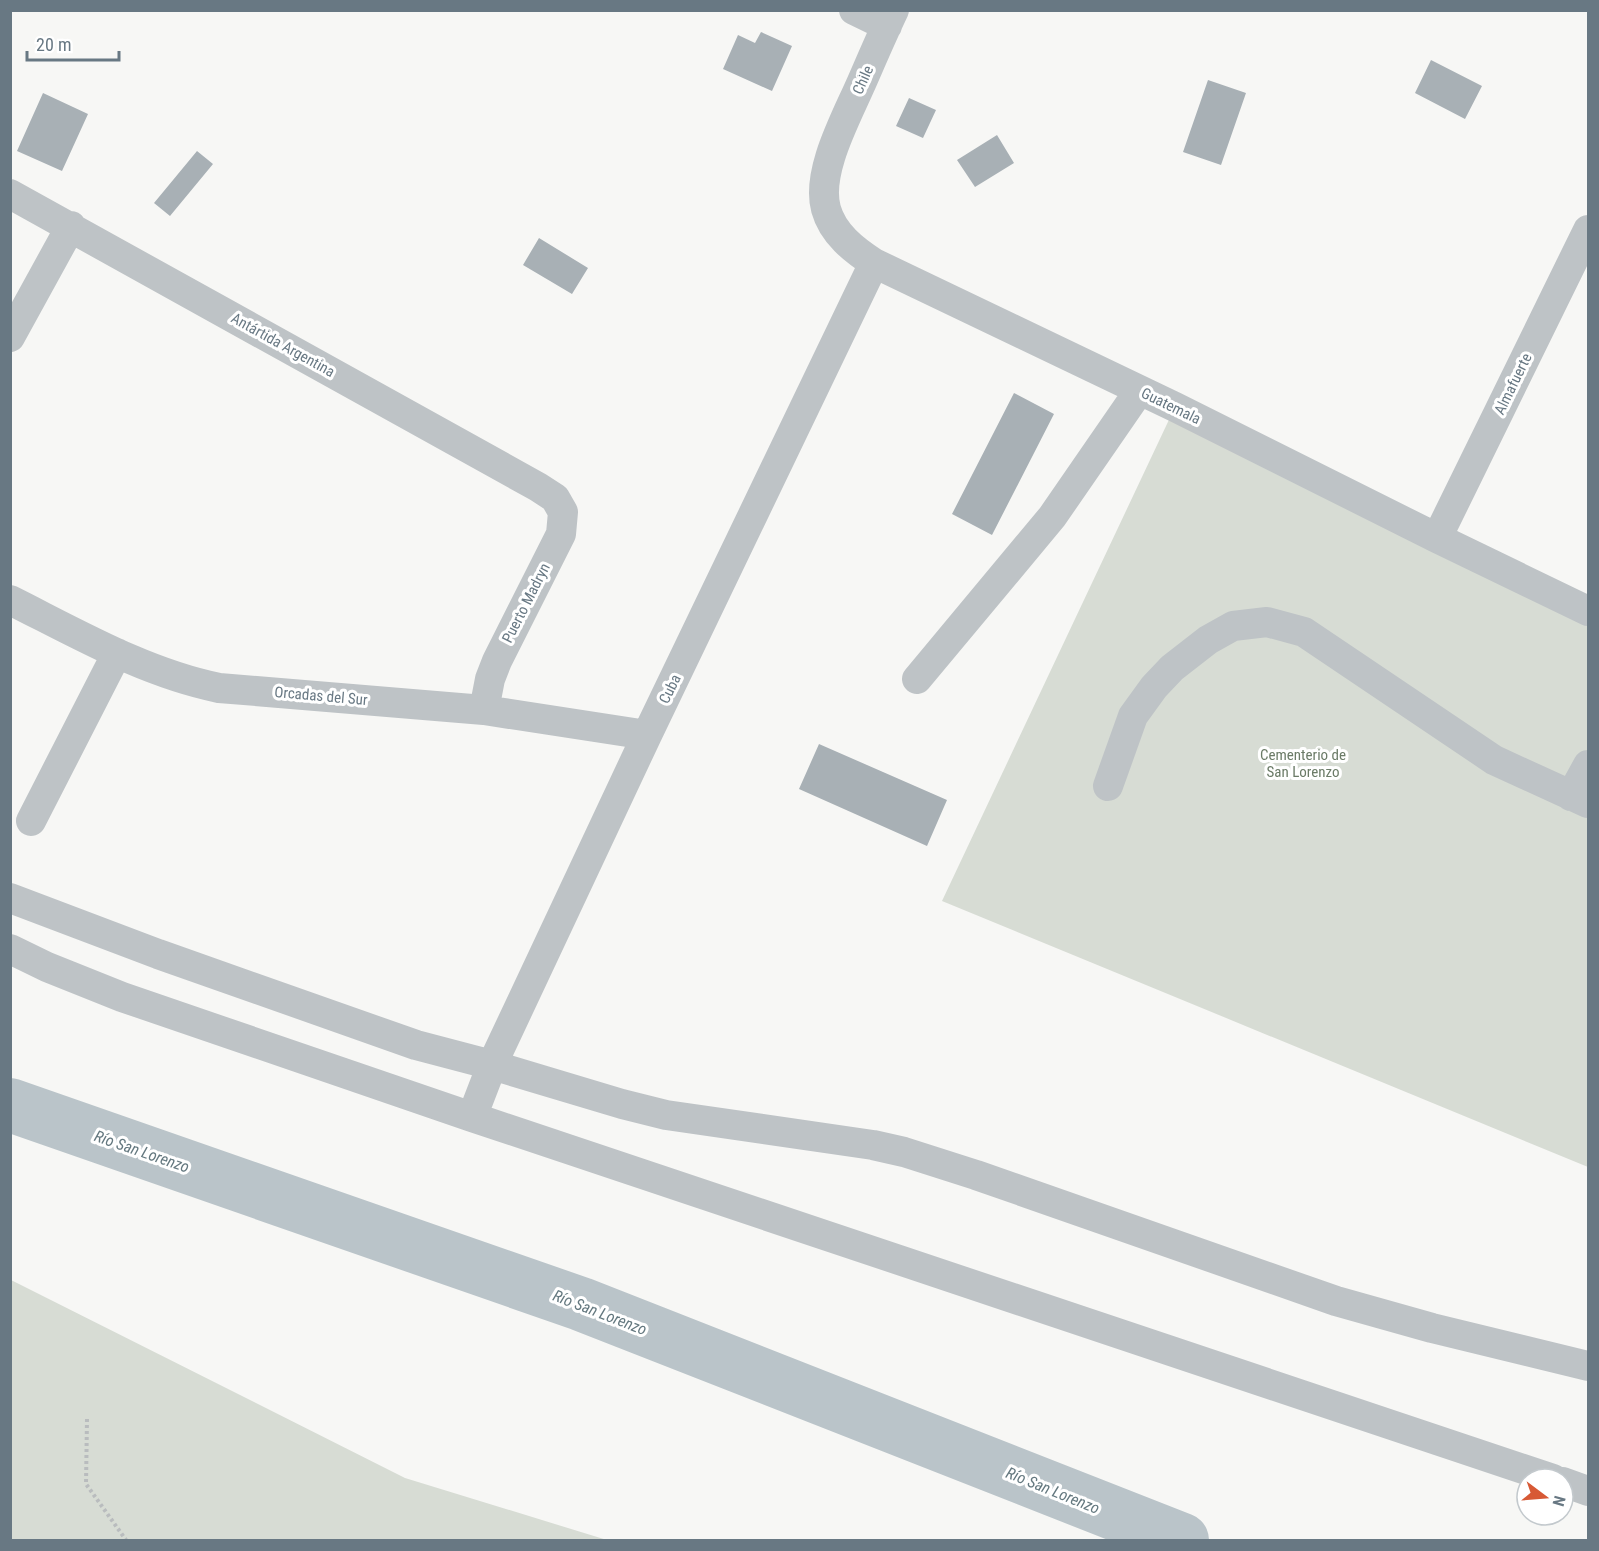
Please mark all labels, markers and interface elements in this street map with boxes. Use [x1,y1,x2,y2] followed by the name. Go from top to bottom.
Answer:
[27,24,118,62] scale bar
[36,34,71,55] text: 20 m
[849,63,877,97] street label: Chile
[228,309,338,381] street label: Antártida Argentina
[1490,350,1536,418] street label: Almafuerte
[1138,384,1204,428] street label: Guatemala
[498,560,554,646] street label: Puerto Madryn
[655,671,685,707] street label: Cuba
[274,683,369,709] street label: Orcadas del Sur
[1260,746,1346,781] park label: Cementerio de San Lorenzo
[92,1126,192,1177] water label: Río San Lorenzo
[550,1286,650,1339] water label: Río San Lorenzo
[1003,1463,1102,1518] water label: Río San Lorenzo
[1515,1467,1575,1527] north arrow
[1548,1494,1569,1508] text: N

